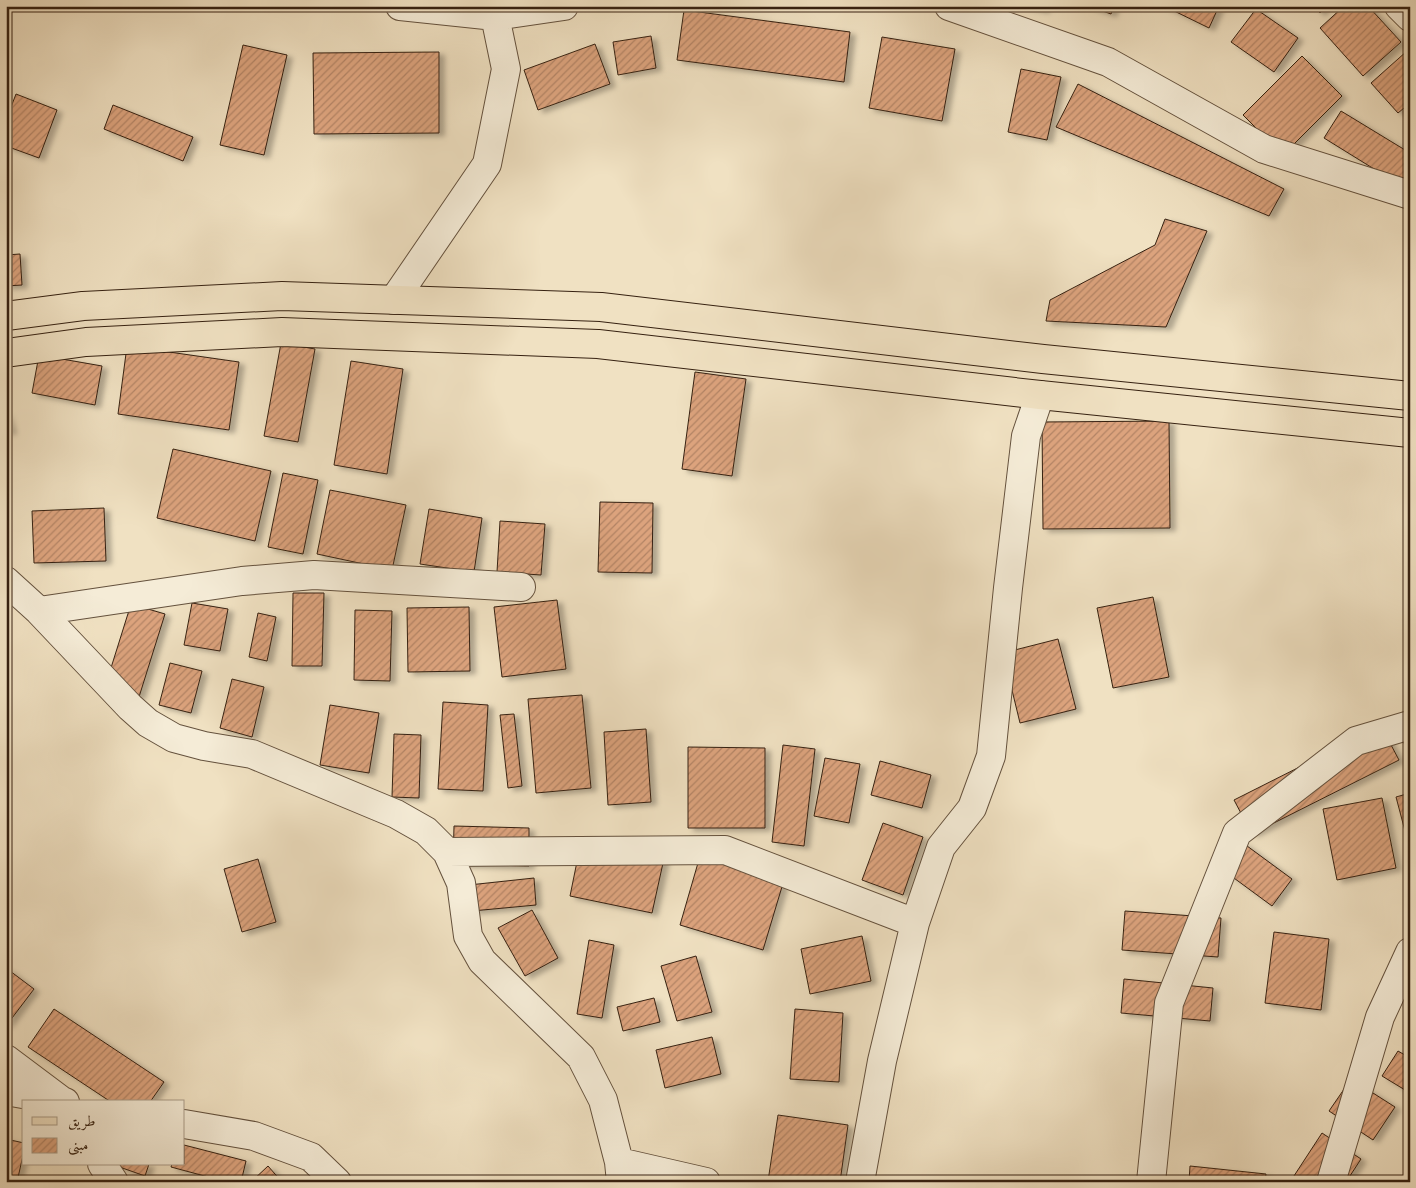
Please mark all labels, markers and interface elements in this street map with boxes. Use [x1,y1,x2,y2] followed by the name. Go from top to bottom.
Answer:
[22,1100,185,1166] legend
[68,1112,95,1133] text: طريق
[68,1136,88,1157] text: مبنى

